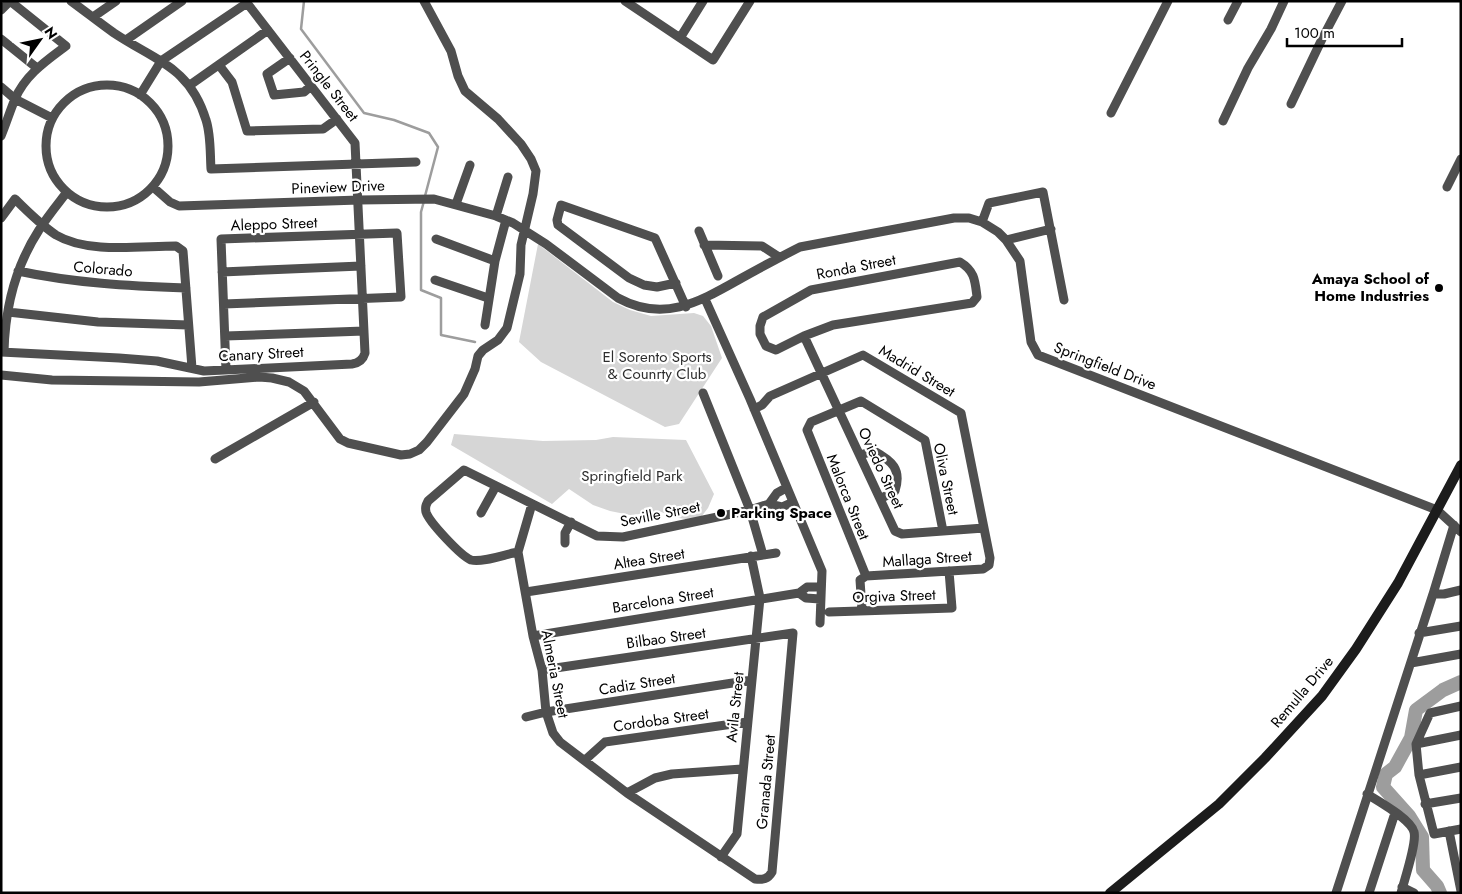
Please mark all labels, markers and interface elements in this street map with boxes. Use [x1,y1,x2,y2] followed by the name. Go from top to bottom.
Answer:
[15,15,65,65] north arrow
[1287,15,1402,47] scale bar
[1294,22,1335,44] text: 100 m
[39,23,62,43] text: N
[294,46,364,127] street label: Pringle Street
[291,174,385,200] street label: Pineview Drive
[230,211,318,237] street label: Aleppo Street
[814,248,898,285] street label: Ronda Street
[73,255,133,283] street label: Colorado
[1311,268,1430,307] place label: Amaya School of Home Industries
[1433,282,1445,294] marker: Amaya School of Home Industries
[1051,336,1160,396] street label: Springfield Drive
[875,339,960,403] street label: Madrid Street
[218,341,304,367] street label: Canary Street
[602,346,712,385] park label: El Sorento Sports & Counrty Club
[853,424,910,513] street label: Oviedo Street
[928,441,964,518] street label: Oliva Street
[821,451,875,543] street label: Malorca Street
[581,465,683,487] park label: Springfield Park
[618,495,702,533] street label: Seville Street
[731,502,832,524] place label: Parking Space
[715,507,727,519] marker: Parking Space
[612,542,687,576] street label: Altea Street
[882,545,973,573] street label: Mallaga Street
[611,581,716,619] street label: Barcelona Street
[852,584,936,608] street label: Orgiva Street
[625,621,708,654] street label: Bilbao Street
[536,628,574,720] street label: Almeria Street
[1265,651,1339,733] street label: Remulla Drive
[597,667,677,701] street label: Cadiz Street
[720,670,750,743] street label: Avila Street
[612,702,711,738] street label: Cordoba Street
[751,733,781,830] street label: Granada Street

